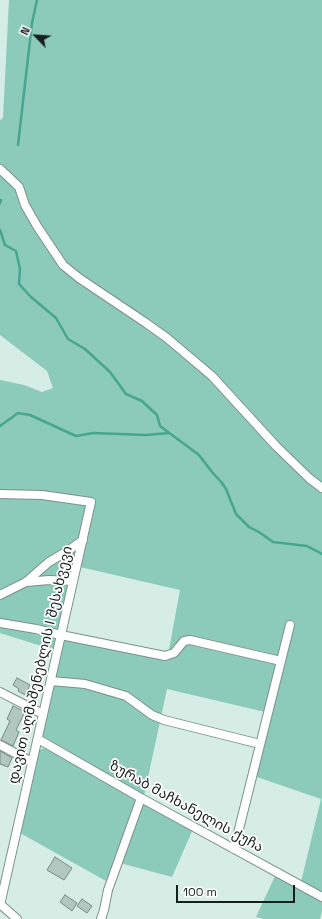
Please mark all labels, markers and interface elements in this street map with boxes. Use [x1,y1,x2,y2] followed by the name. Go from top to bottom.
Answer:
[16,16,56,56] north arrow
[17,25,33,37] text: N
[5,544,77,786] street label: დავით აღმაშენებლის I შესახვევი
[106,758,266,856] street label: ზურაბ მაჩხანელის ქუჩა
[178,877,297,903] scale bar
[183,884,217,900] text: 100 m

